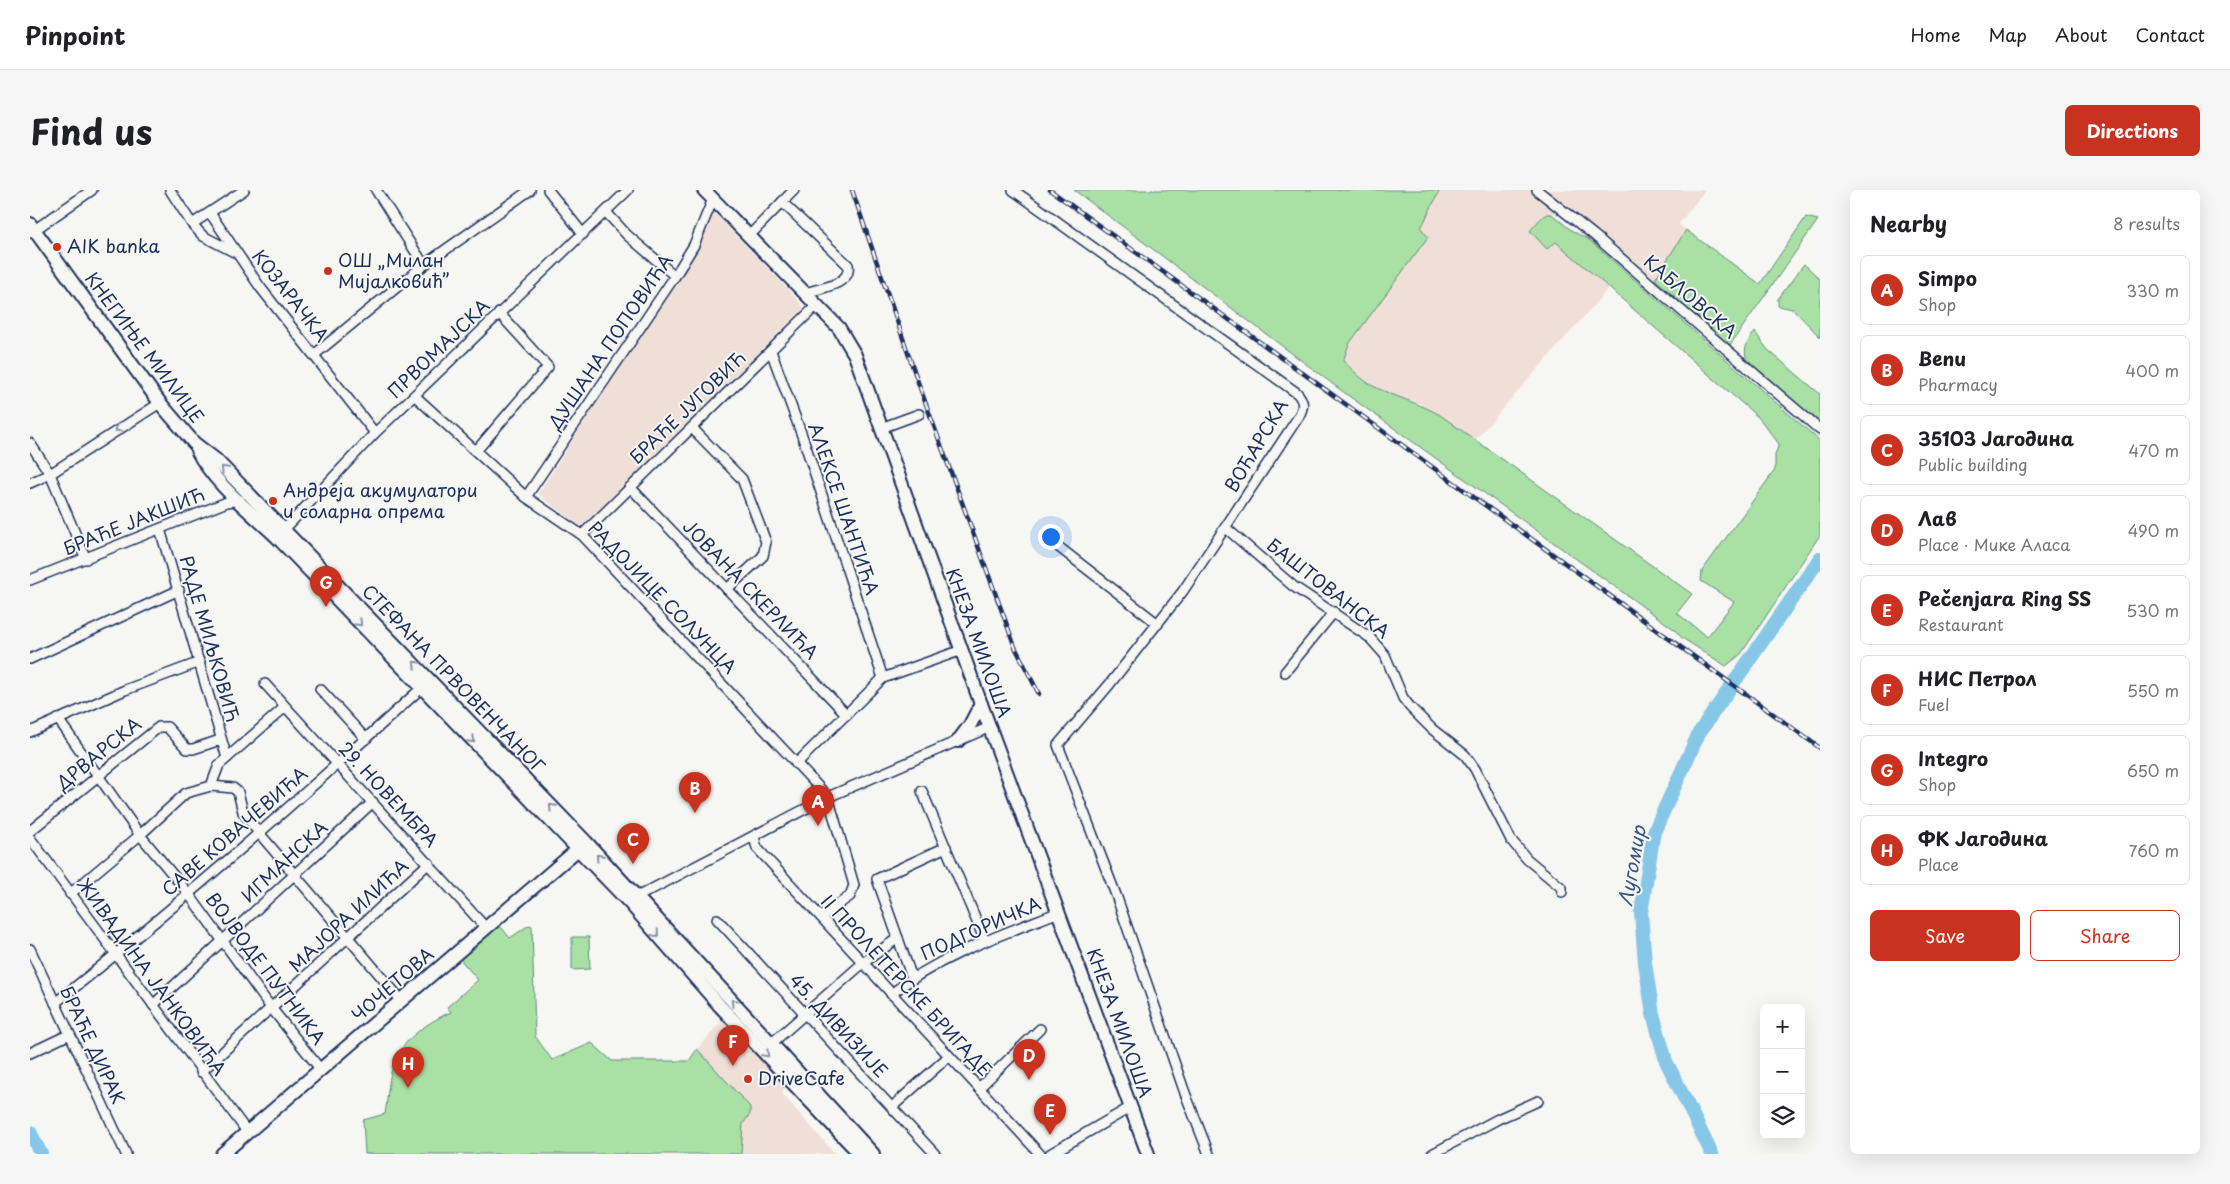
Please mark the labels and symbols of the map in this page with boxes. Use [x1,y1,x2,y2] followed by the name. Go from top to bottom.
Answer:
[67,232,160,259] place label: AIK banka
[51,241,63,253] marker: AIK banka
[246,243,336,347] street label: КОЗАРАЧКА
[338,246,449,294] place label: ОШ „Милан Мијалковић”
[540,248,679,435] street label: ДУШАНА ПОПОВИЋА
[1638,248,1744,344] street label: КАБЛОВСКА
[322,265,334,277] marker: ОШ „Милан Мијалковић”
[79,266,211,428] street label: КНЕГИЊЕ МИЛИЦЕ
[381,292,495,404] street label: ПРВОМАЈСКА
[623,344,751,470] street label: БРАЋЕ ЈУГОВИЋ
[1217,394,1294,497] street label: ВОЋАРСКА
[802,419,887,598] street label: АЛЕКСЕ ШАНТИЋА
[115,422,124,432] one-way arrow
[221,466,230,475] one-way arrow
[283,476,478,524] place label: Андреја акумулатори и соларна опрема
[59,480,208,561] street label: БРАЋЕ ЈАКШИЋ
[267,495,279,507] marker: Андреја акумулатори и соларна опрема
[677,513,825,665] street label: ЈОВАНА СКЕРЛИЋА
[583,514,744,680] street label: РАДОЈИЦЕ СОЛУНЦА
[1038,524,1064,550] your location
[1262,531,1396,644] street label: БАШТОВАНСКА
[174,552,247,725] street label: РАДЕ МИЉКОВИЋ
[940,564,1019,721] street label: КНЕЗА МИЛОША
[310,566,342,607] pin: G
[357,578,552,778] street label: СТЕФАНА ПРВОВЕНЧАНОГ
[353,617,362,626] one-way arrow
[413,661,422,670] one-way arrow
[49,710,147,796] street label: ДРВАРСКА
[466,734,475,743] one-way arrow
[333,735,445,853] street label: 29. НОВЕМБРА
[155,760,313,902] street label: САВЕ КОВАЧЕВИЋА
[679,772,711,813] pin: B
[802,785,834,826] pin: A
[549,803,558,812] one-way arrow
[235,813,333,908] street label: ИГМАНСКА
[1610,822,1652,908] water label: Лугомир
[617,823,649,864] pin: C
[282,852,414,978] street label: МАЈОРА ИЛИЋА
[596,853,605,862] one-way arrow
[71,872,233,1081] street label: ЖИВАДИНА ЈАНКОВИЋА
[200,886,333,1050] street label: ВОЈВОДЕ ПУТНИКА
[815,888,999,1082] street label: II ПРОЛЕТЕРСКЕ БРИГАДЕ
[916,889,1045,966] street label: ПОДГОРИЧКА
[651,928,660,937] one-way arrow
[345,940,439,1027] street label: ЧОЧЕТОВА
[1081,944,1160,1101] street label: КНЕЗА МИЛОША
[784,967,894,1083] street label: 45. ДИВИЗИЈЕ
[54,981,133,1108] street label: БРАЋЕ ДИРАК
[730,998,739,1007] one-way arrow
[717,1025,749,1066] pin: F
[1013,1039,1045,1080] pin: D
[392,1047,424,1088] pin: H
[760,1048,769,1057] one-way arrow
[758,1064,845,1091] place label: DriveCafe
[742,1073,754,1085] marker: DriveCafe
[1034,1094,1066,1135] pin: E

